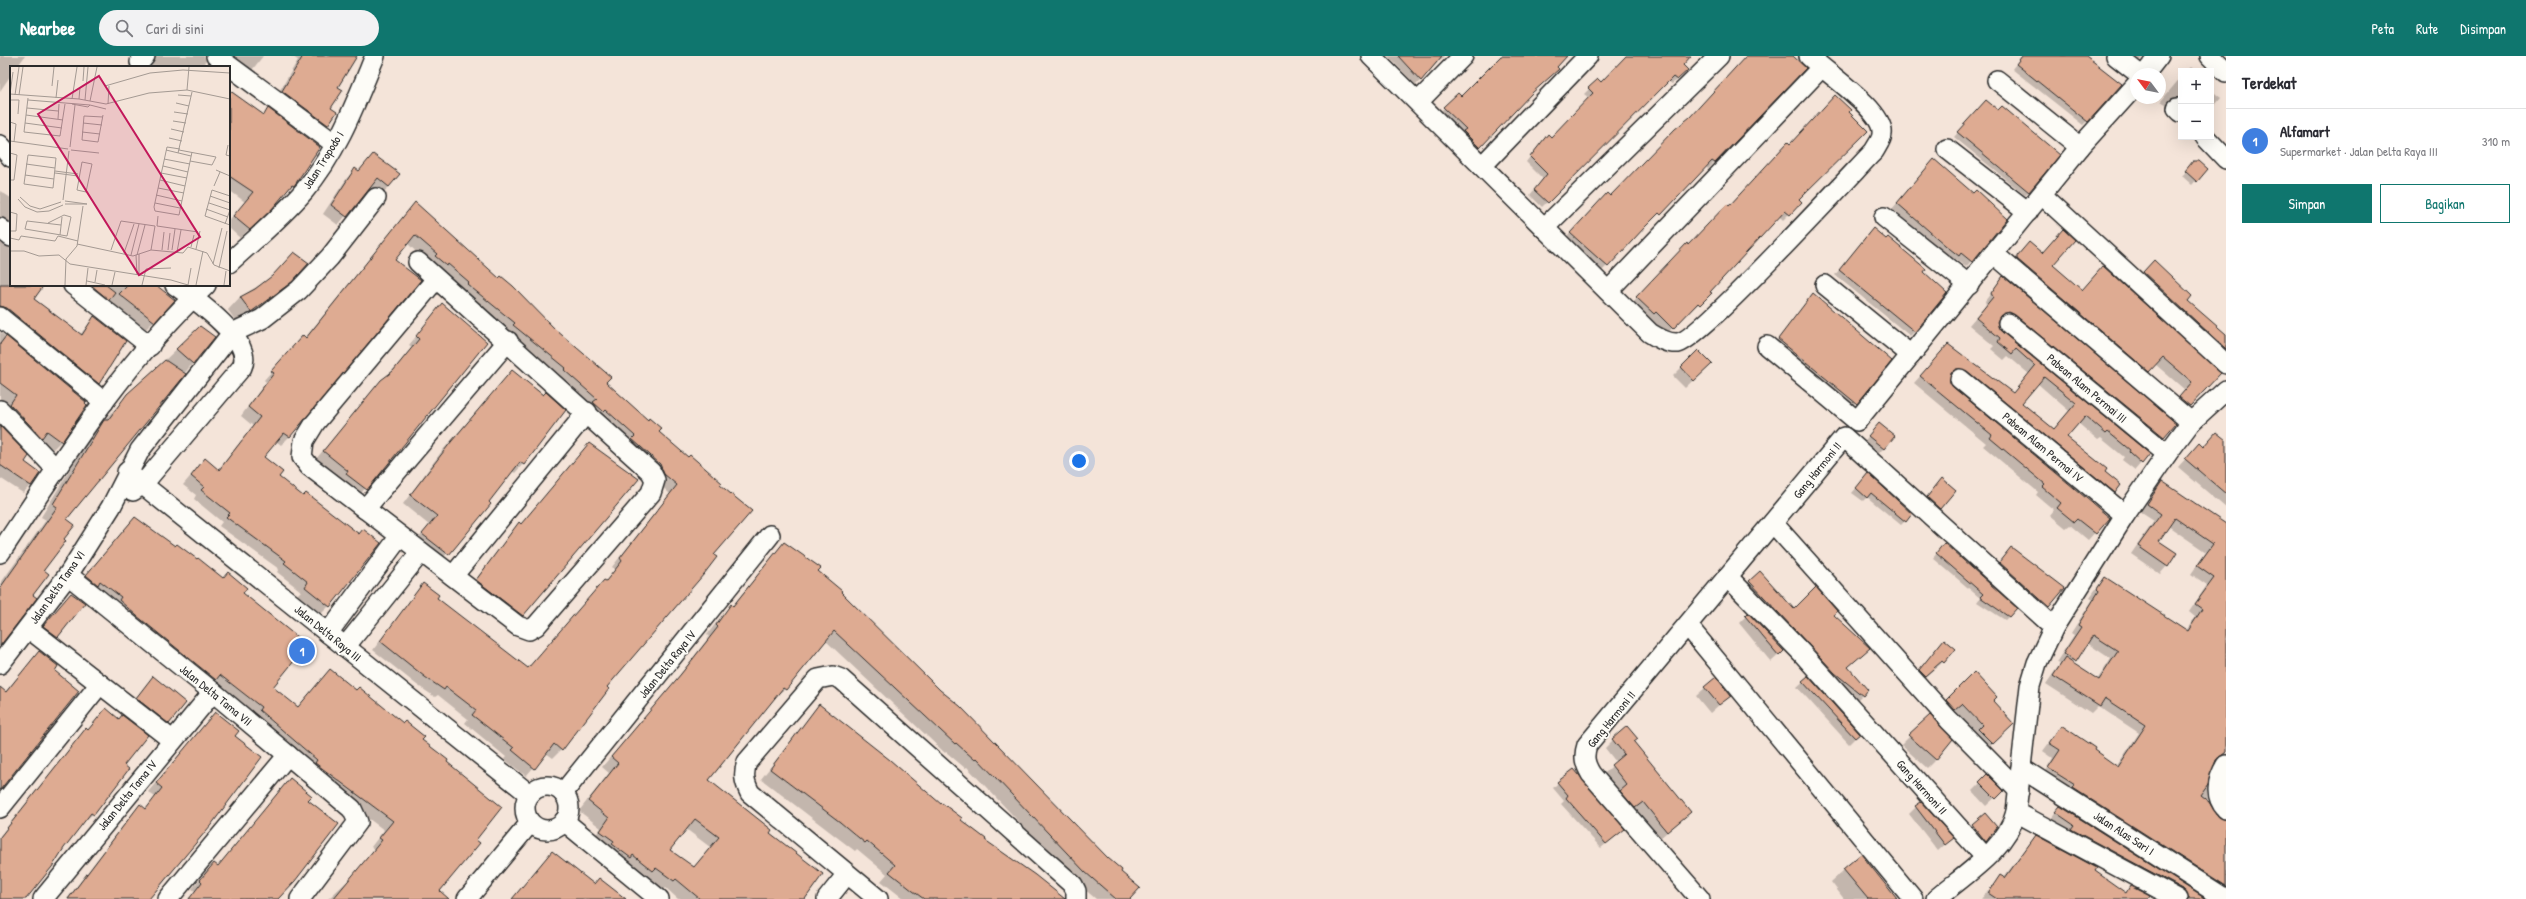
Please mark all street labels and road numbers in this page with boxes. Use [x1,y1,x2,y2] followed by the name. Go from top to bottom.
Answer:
[298,128,348,192] street label: Jalan Tropodo I
[2043,349,2131,427] street label: Pabean Alam Permai III
[1999,408,2087,486] street label: Pabean Alam Permai IV
[1789,438,1845,502] street label: Gang Harmoni II
[25,547,89,627] street label: Jalan Delta Tama VI
[291,601,365,665] street label: Jalan Delta Raya III
[634,626,700,702] street label: Jalan Delta Raya IV
[176,660,256,730] street label: Jalan Delta Tama VII
[1583,687,1639,751] street label: Gang Harmoni II
[93,756,161,834] street label: Jalan Delta Tama IV
[1893,756,1951,818] street label: Gang Harmoni II
[2090,807,2158,859] street label: Jalan Alas Sari I

